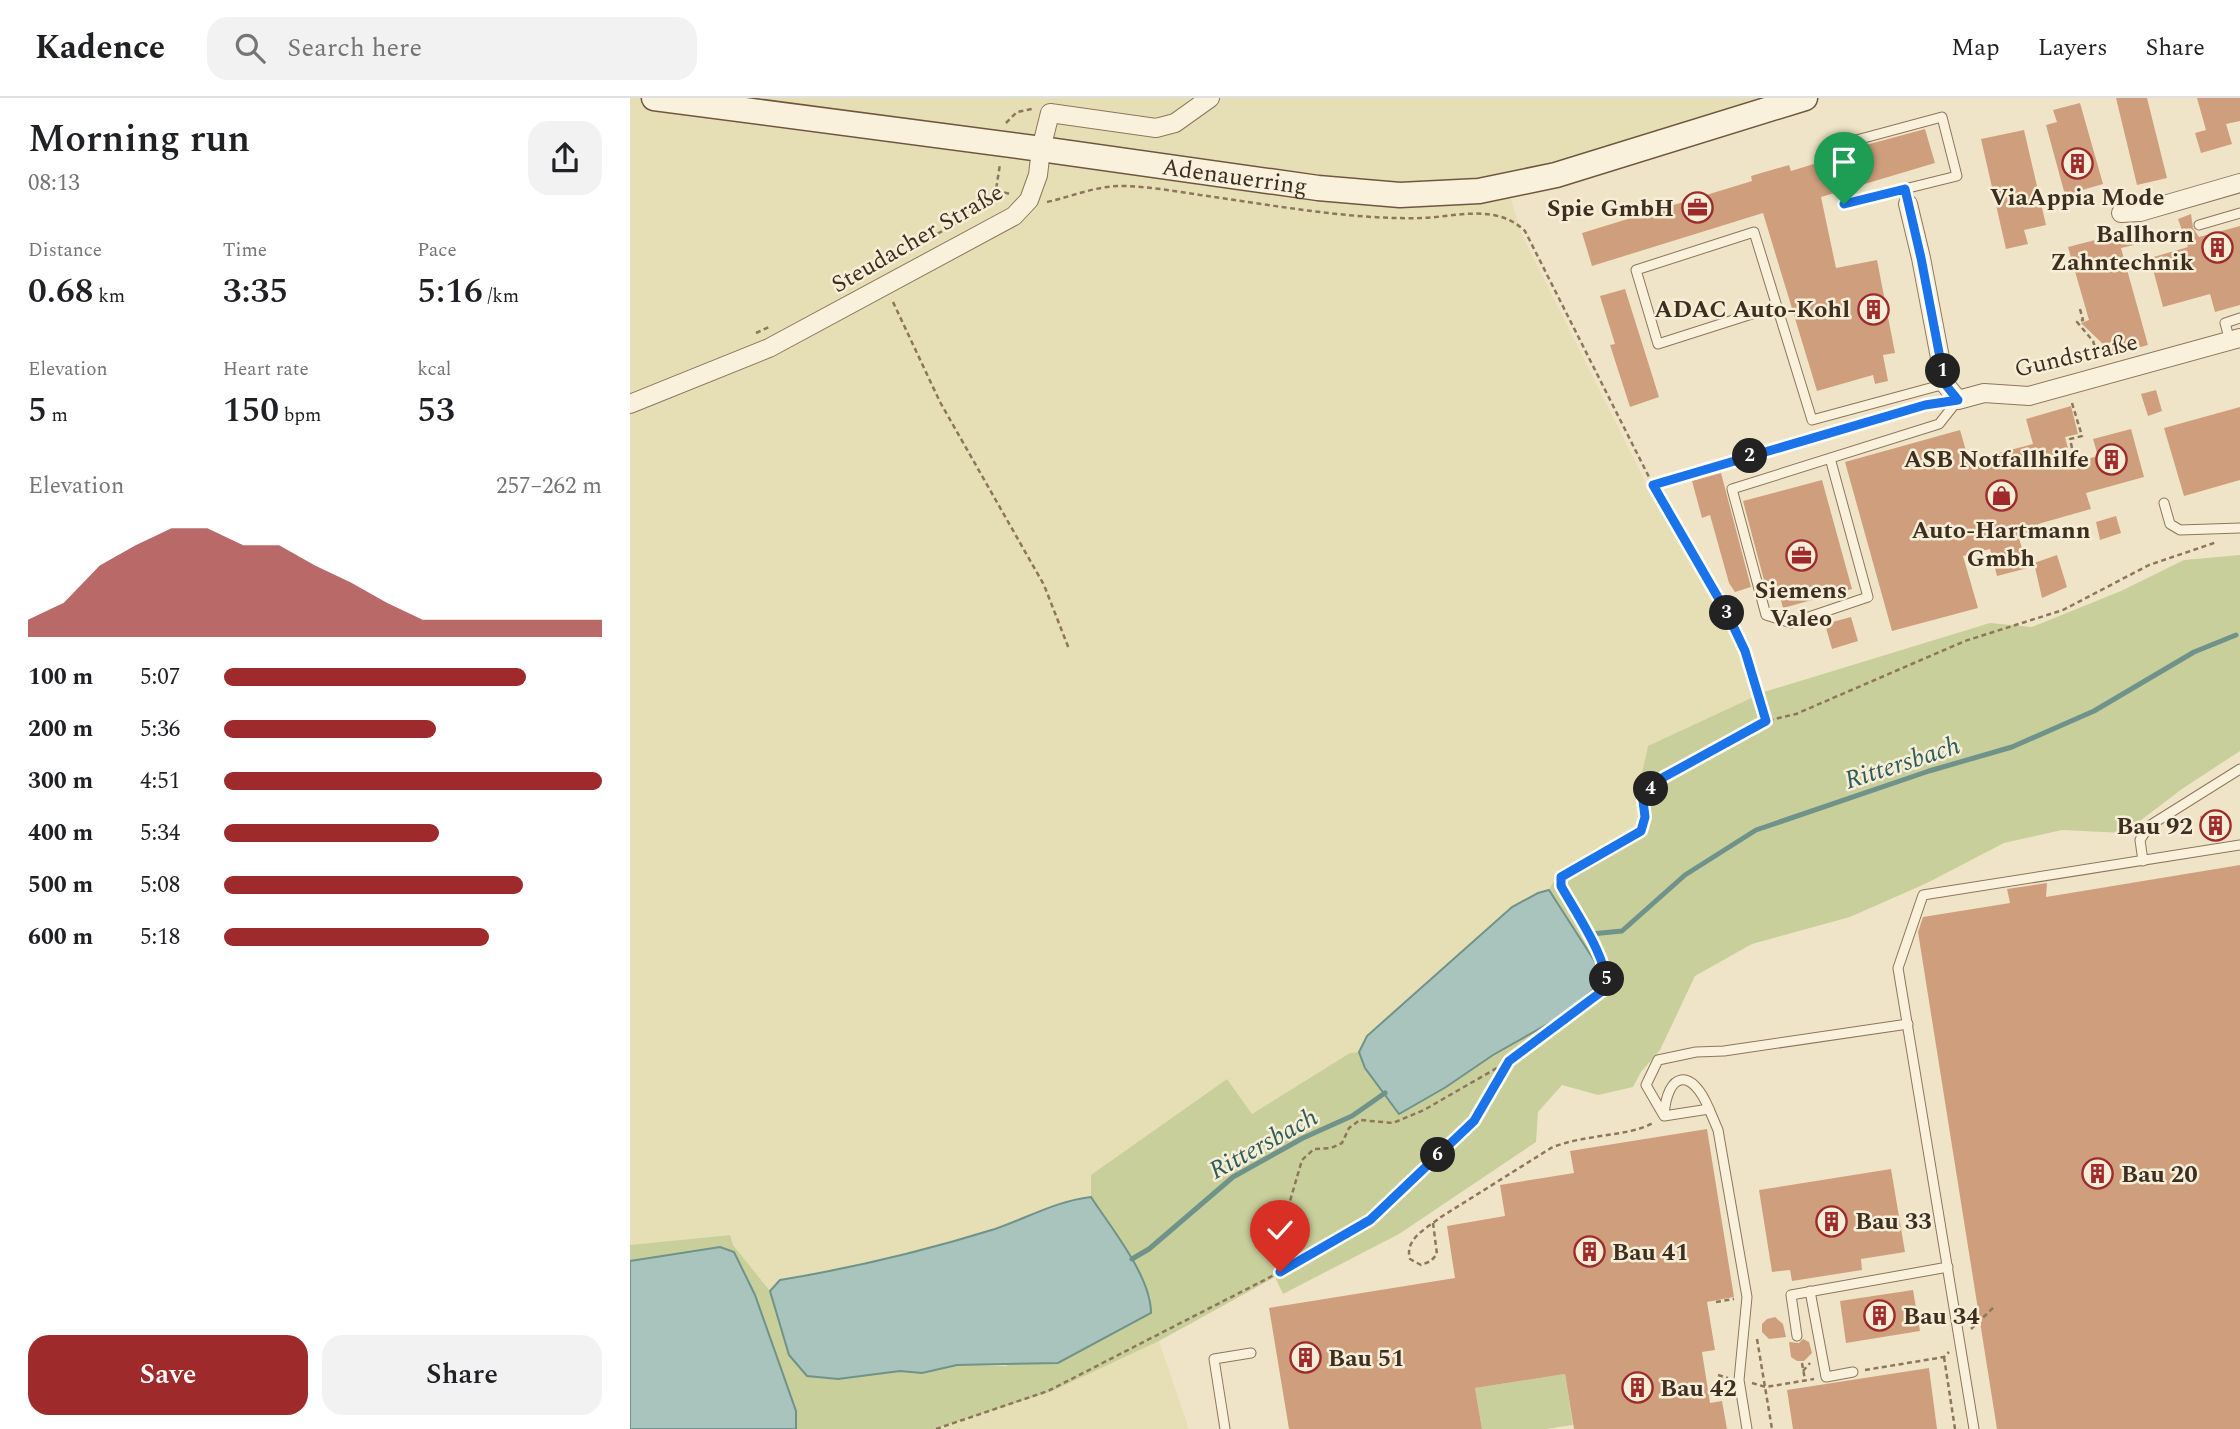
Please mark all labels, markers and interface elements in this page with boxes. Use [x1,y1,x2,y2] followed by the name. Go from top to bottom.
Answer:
[207,17,697,80] search box
[35,23,165,73] text: Kadence
[287,28,422,68] text: Search here
[231,29,269,67] icon: search
[1951,30,2000,66] text: Map
[2038,30,2108,66] text: Layers
[2146,30,2205,66] text: Share
[28,111,250,169] text: Morning run
[528,121,602,195] button: share
[1814,132,1874,204] pin
[1825,143,1863,181] icon: arrive
[2060,146,2094,180] building icon: ViaAppia Mode
[1159,149,1310,205] street label: Adenauerring
[28,166,80,201] text: 08:13
[825,175,1010,303] street label: Steudacher Straße
[1990,180,2164,216] place label: ViaAppia Mode
[1547,191,1674,227] place label: Spie GmbH
[1680,191,1714,225] office icon: Spie GmbH
[2050,217,2195,281] place label: Ballhorn Zahntechnik
[2200,231,2234,265] building icon: Ballhorn Zahntechnik
[28,236,102,265] text: Distance
[223,236,267,265] text: Time
[417,236,457,265] text: Pace
[28,265,93,318] text: 0.68
[223,265,288,318] text: 3:35
[417,265,483,318] text: 5:16
[93,282,125,311] text: km
[483,282,519,311] text: /km
[1654,292,1850,328] place label: ADAC Auto-Kohl
[1856,292,1890,326] building icon: ADAC Auto-Kohl
[2011,324,2142,388] street label: Gundstraße
[1926,354,1960,388] pin: 1
[28,355,108,384] text: Elevation
[223,355,309,384] text: Heart rate
[417,355,451,384] text: kcal
[1937,356,1948,385] text: 1
[28,384,47,437] text: 5
[223,384,279,437] text: 150
[417,384,455,437] text: 53
[47,401,68,430] text: m
[279,401,321,430] text: bpm
[1732,438,1768,474] pin: 2
[1744,441,1755,470] text: 2
[1904,442,2089,478] place label: ASB Notfallhilfe
[2095,442,2129,476] building icon: ASB Notfallhilfe
[28,469,124,504] text: Elevation
[496,469,602,504] text: 257–262 m
[1984,479,2018,513] shop icon: Auto-Hartmann Gmbh
[1911,513,2091,577] place label: Auto-Hartmann Gmbh
[1784,539,1818,573] office icon: Siemens Valeo
[1755,573,1847,637] place label: Siemens Valeo
[1710,596,1744,630] pin: 3
[1721,598,1732,627] text: 3
[28,660,93,695] text: 100 m
[140,660,180,695] text: 5:07
[28,712,93,747] text: 200 m
[140,712,180,747] text: 5:36
[1839,725,1965,800] water label: Rittersbach
[28,764,93,799] text: 300 m
[140,764,180,799] text: 4:51
[1634,772,1668,806] pin: 4
[1645,774,1656,803] text: 4
[2116,809,2193,845] place label: Bau 92
[2199,809,2233,843] building icon: Bau 92
[28,816,93,851] text: 400 m
[140,816,180,851] text: 5:34
[28,868,93,903] text: 500 m
[140,868,180,903] text: 5:08
[28,920,93,955] text: 600 m
[140,920,180,955] text: 5:18
[1590,962,1625,996] pin: 5
[1601,964,1612,993] text: 5
[1202,1097,1325,1190] water label: Rittersbach
[1420,1138,1456,1172] pin: 6
[1432,1140,1443,1169] text: 6
[2081,1157,2115,1191] building icon: Bau 20
[2121,1157,2198,1193] place label: Bau 20
[1250,1200,1310,1272] pin
[1815,1204,1849,1238] building icon: Bau 33
[1855,1204,1932,1240] place label: Bau 33
[1261,1211,1299,1249] icon: check
[1572,1235,1606,1269] building icon: Bau 41
[1612,1235,1689,1271] place label: Bau 41
[1863,1299,1897,1333] building icon: Bau 34
[1903,1299,1980,1335] place label: Bau 34
[28,1335,308,1415] button: Save
[322,1335,602,1415] button: Share
[1288,1341,1322,1375] building icon: Bau 51
[1328,1341,1405,1377] place label: Bau 51
[1620,1371,1654,1405] building icon: Bau 42
[1660,1371,1737,1407] place label: Bau 42

